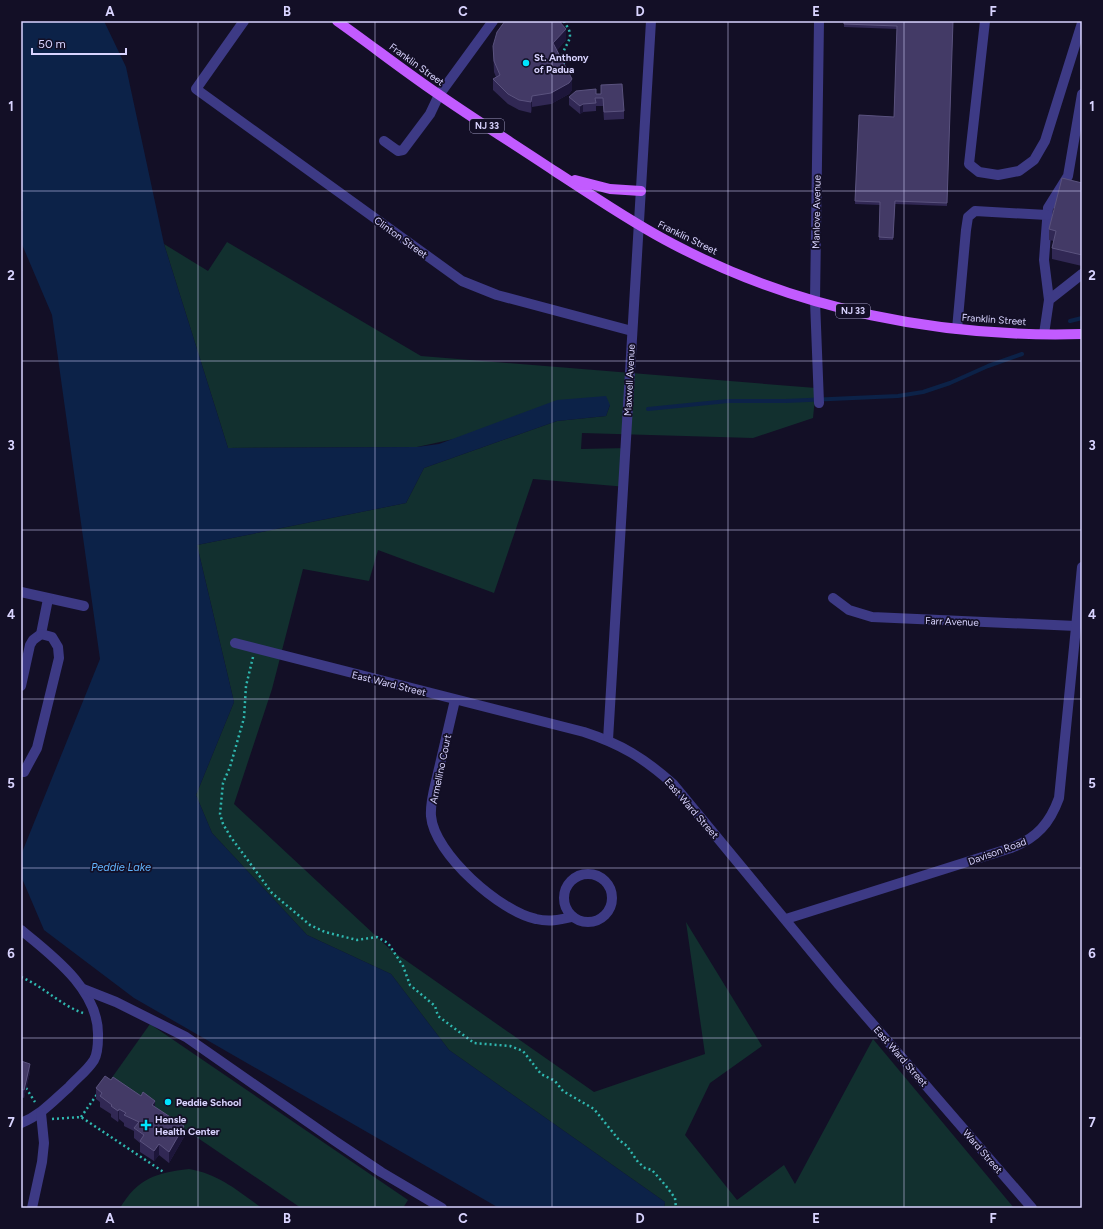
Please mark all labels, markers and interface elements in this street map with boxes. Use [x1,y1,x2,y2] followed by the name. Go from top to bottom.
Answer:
[105,4,115,19] text: A
[283,4,291,19] text: B
[458,4,468,19] text: C
[635,4,645,19] text: D
[812,4,820,19] text: E
[989,4,997,19] text: F
[32,30,126,56] scale bar
[38,37,66,51] text: 50 m
[387,40,447,89] street label: Franklin Street
[534,51,589,76] place label: St. Anthony of Padua
[521,58,531,68] marker: St. Anthony of Padua
[8,99,14,114] text: 1
[1089,99,1095,114] text: 1
[470,119,504,133] road number: NJ 33
[809,174,824,249] street label: Manlove Avenue
[371,214,430,261] street label: Clinton Street
[656,217,720,258] street label: Franklin Street
[7,268,15,283] text: 2
[1088,268,1096,283] text: 2
[836,304,870,318] road number: NJ 33
[961,311,1027,328] street label: Franklin Street
[621,343,638,416] street label: Maxwell Avenue
[7,438,15,453] text: 3
[1088,438,1096,453] text: 3
[7,607,15,622] text: 4
[1088,607,1096,622] text: 4
[925,614,979,629] street label: Farr Avenue
[350,668,428,699] street label: East Ward Street
[427,733,454,805] street label: Armellino Court
[662,775,722,841] street label: East Ward Street
[7,776,15,791] text: 5
[1088,776,1096,791] text: 5
[966,835,1028,868] street label: Davison Road
[91,861,151,874] water label: Peddie Lake
[7,946,15,961] text: 6
[1088,946,1096,961] text: 6
[871,1023,931,1089] street label: East Ward Street
[176,1096,241,1109] place label: Peddie School
[163,1097,173,1107] marker: Peddie School
[155,1113,220,1138] place label: Hensle Health Center
[7,1115,15,1130] text: 7
[1088,1115,1096,1130] text: 7
[140,1119,152,1131] marker: Hensle Health Center
[960,1127,1005,1176] street label: Ward Street
[105,1211,115,1226] text: A
[283,1211,291,1226] text: B
[458,1211,468,1226] text: C
[635,1211,645,1226] text: D
[812,1211,820,1226] text: E
[989,1211,997,1226] text: F

